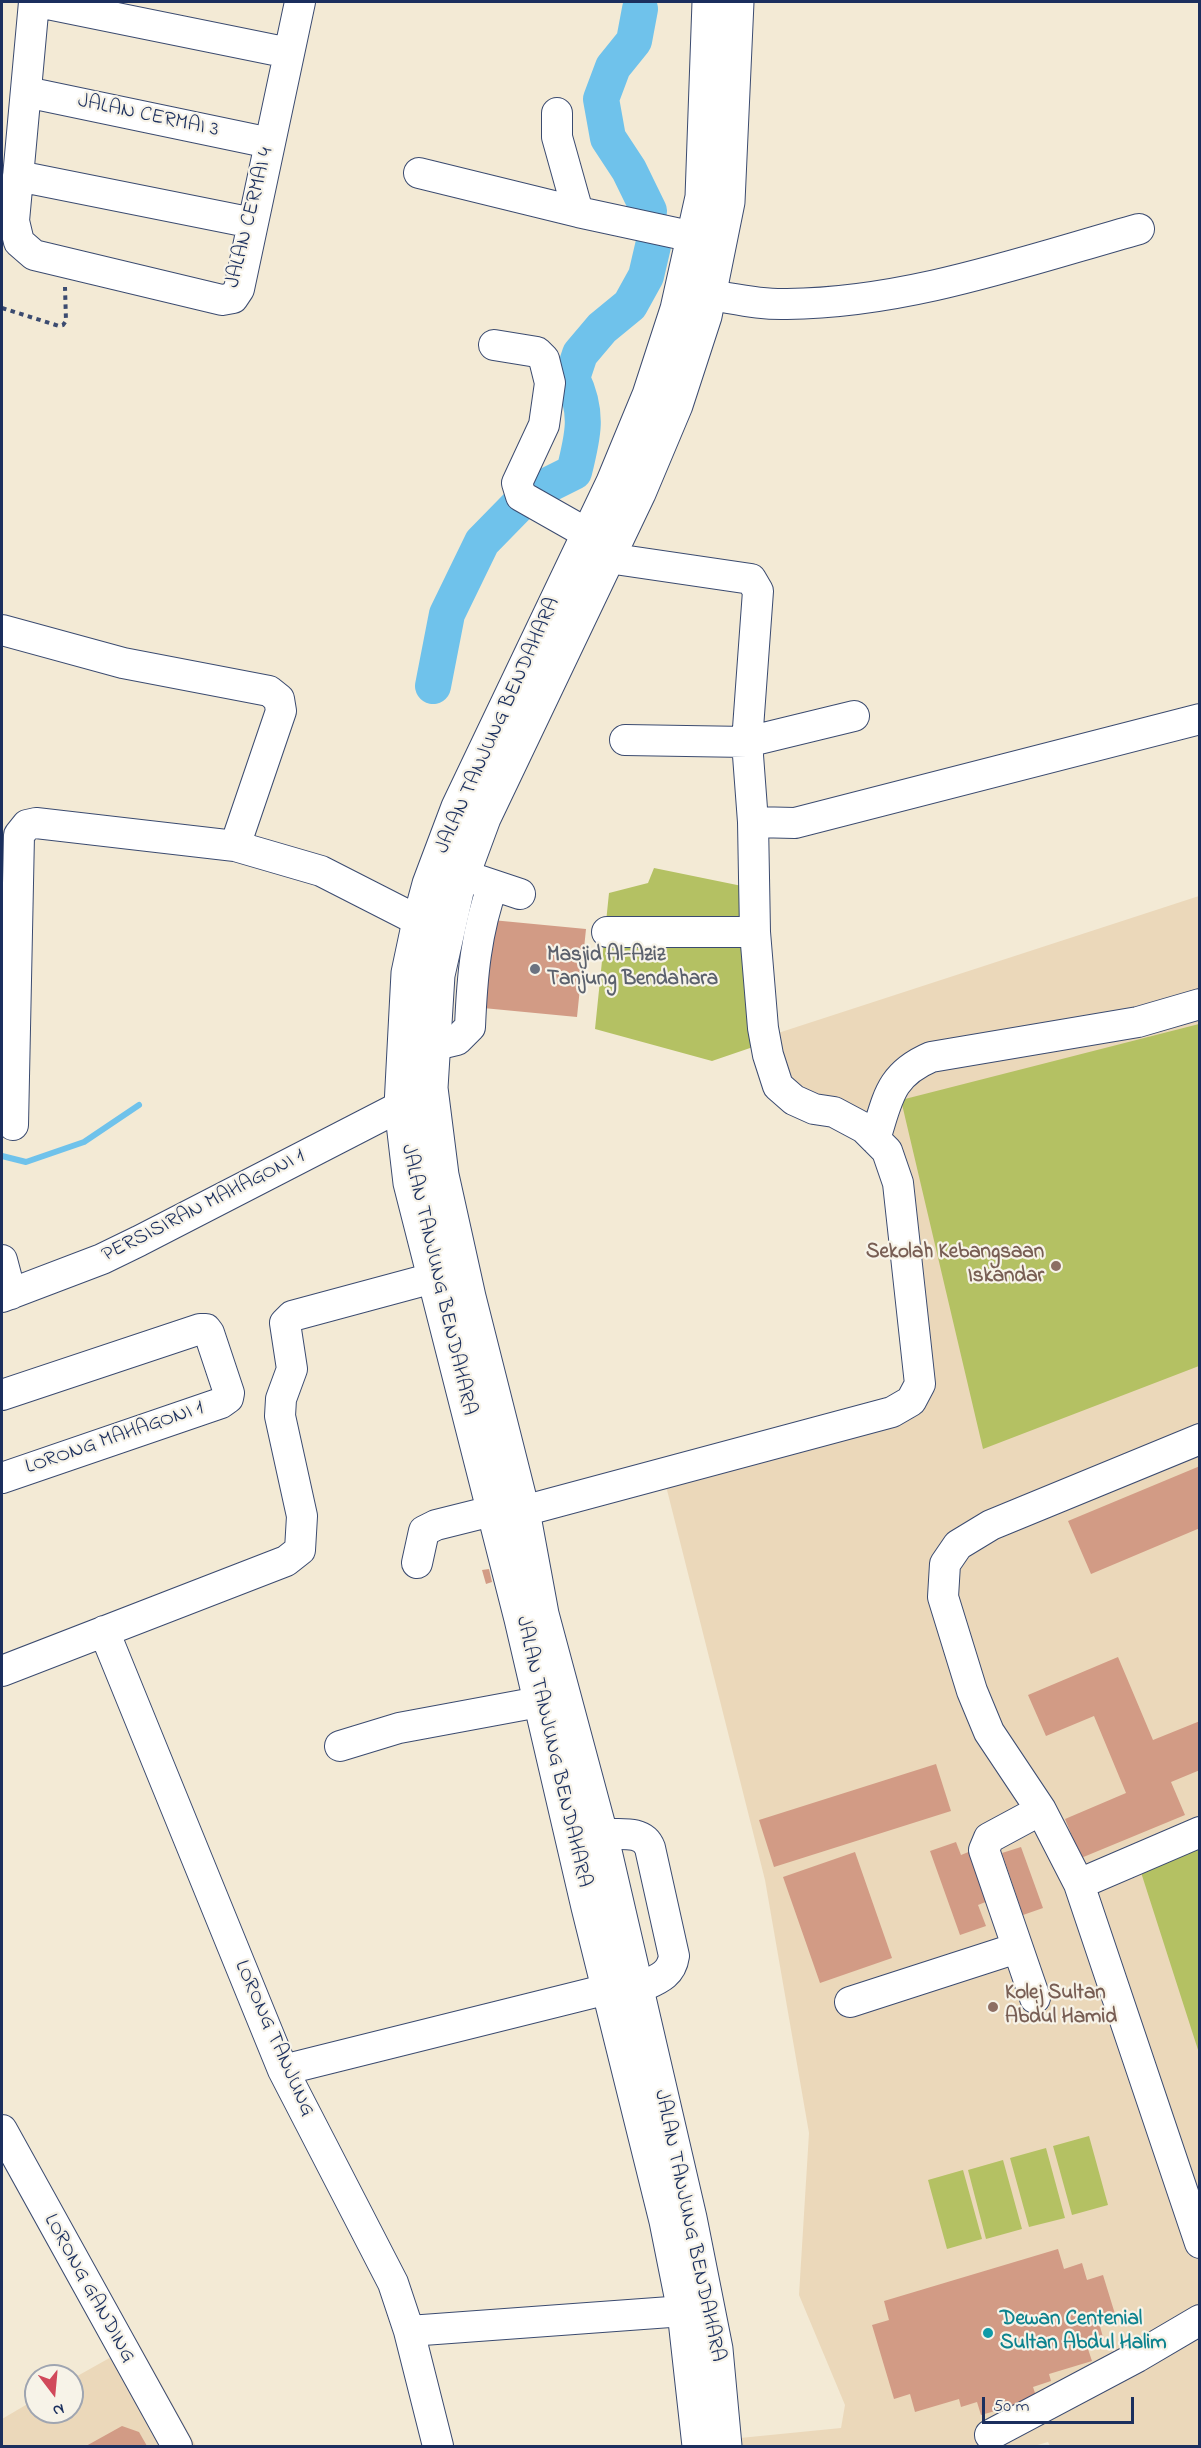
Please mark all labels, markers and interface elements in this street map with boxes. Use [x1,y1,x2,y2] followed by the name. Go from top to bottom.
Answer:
[75,90,221,144] street label: JALAN CERMAI 3
[221,145,281,291] street label: JALAN CERMAI 4
[431,594,567,858] street label: JALAN TANJUNG BENDAHARA
[547,944,718,994] place label: Masjid Al-Aziz Tanjung Bendahara
[528,962,542,976] marker: Masjid Al-Aziz Tanjung Bendahara
[393,1142,481,1418] street label: JALAN TANJUNG BENDAHARA
[98,1145,310,1269] street label: PERSISIRAN MAHAGONI 1
[866,1241,1044,1291] place label: Sekolah Kebangsaan Iskandar
[1049,1259,1063,1273] marker: Sekolah Kebangsaan Iskandar
[23,1397,207,1481] street label: LORONG MAHAGONI 1
[508,1614,596,1890] street label: JALAN TANJUNG BENDAHARA
[227,1957,319,2121] street label: LORONG TANJUNG
[1005,1982,1117,2032] place label: Kolej Sultan Abdul Hamid
[986,2000,1000,2014] marker: Kolej Sultan Abdul Hamid
[647,2088,729,2364] street label: JALAN TANJUNG BENDAHARA
[37,2210,139,2368] street label: LORONG GANDING
[1000,2308,1167,2358] place label: Dewan Centenial Sultan Abdul Halim
[981,2326,995,2340] marker: Dewan Centenial Sultan Abdul Halim
[24,2364,84,2424] north arrow
[985,2385,1136,2423] scale bar
[993,2394,1030,2420] text: 50 m
[50,2396,67,2422] text: N

